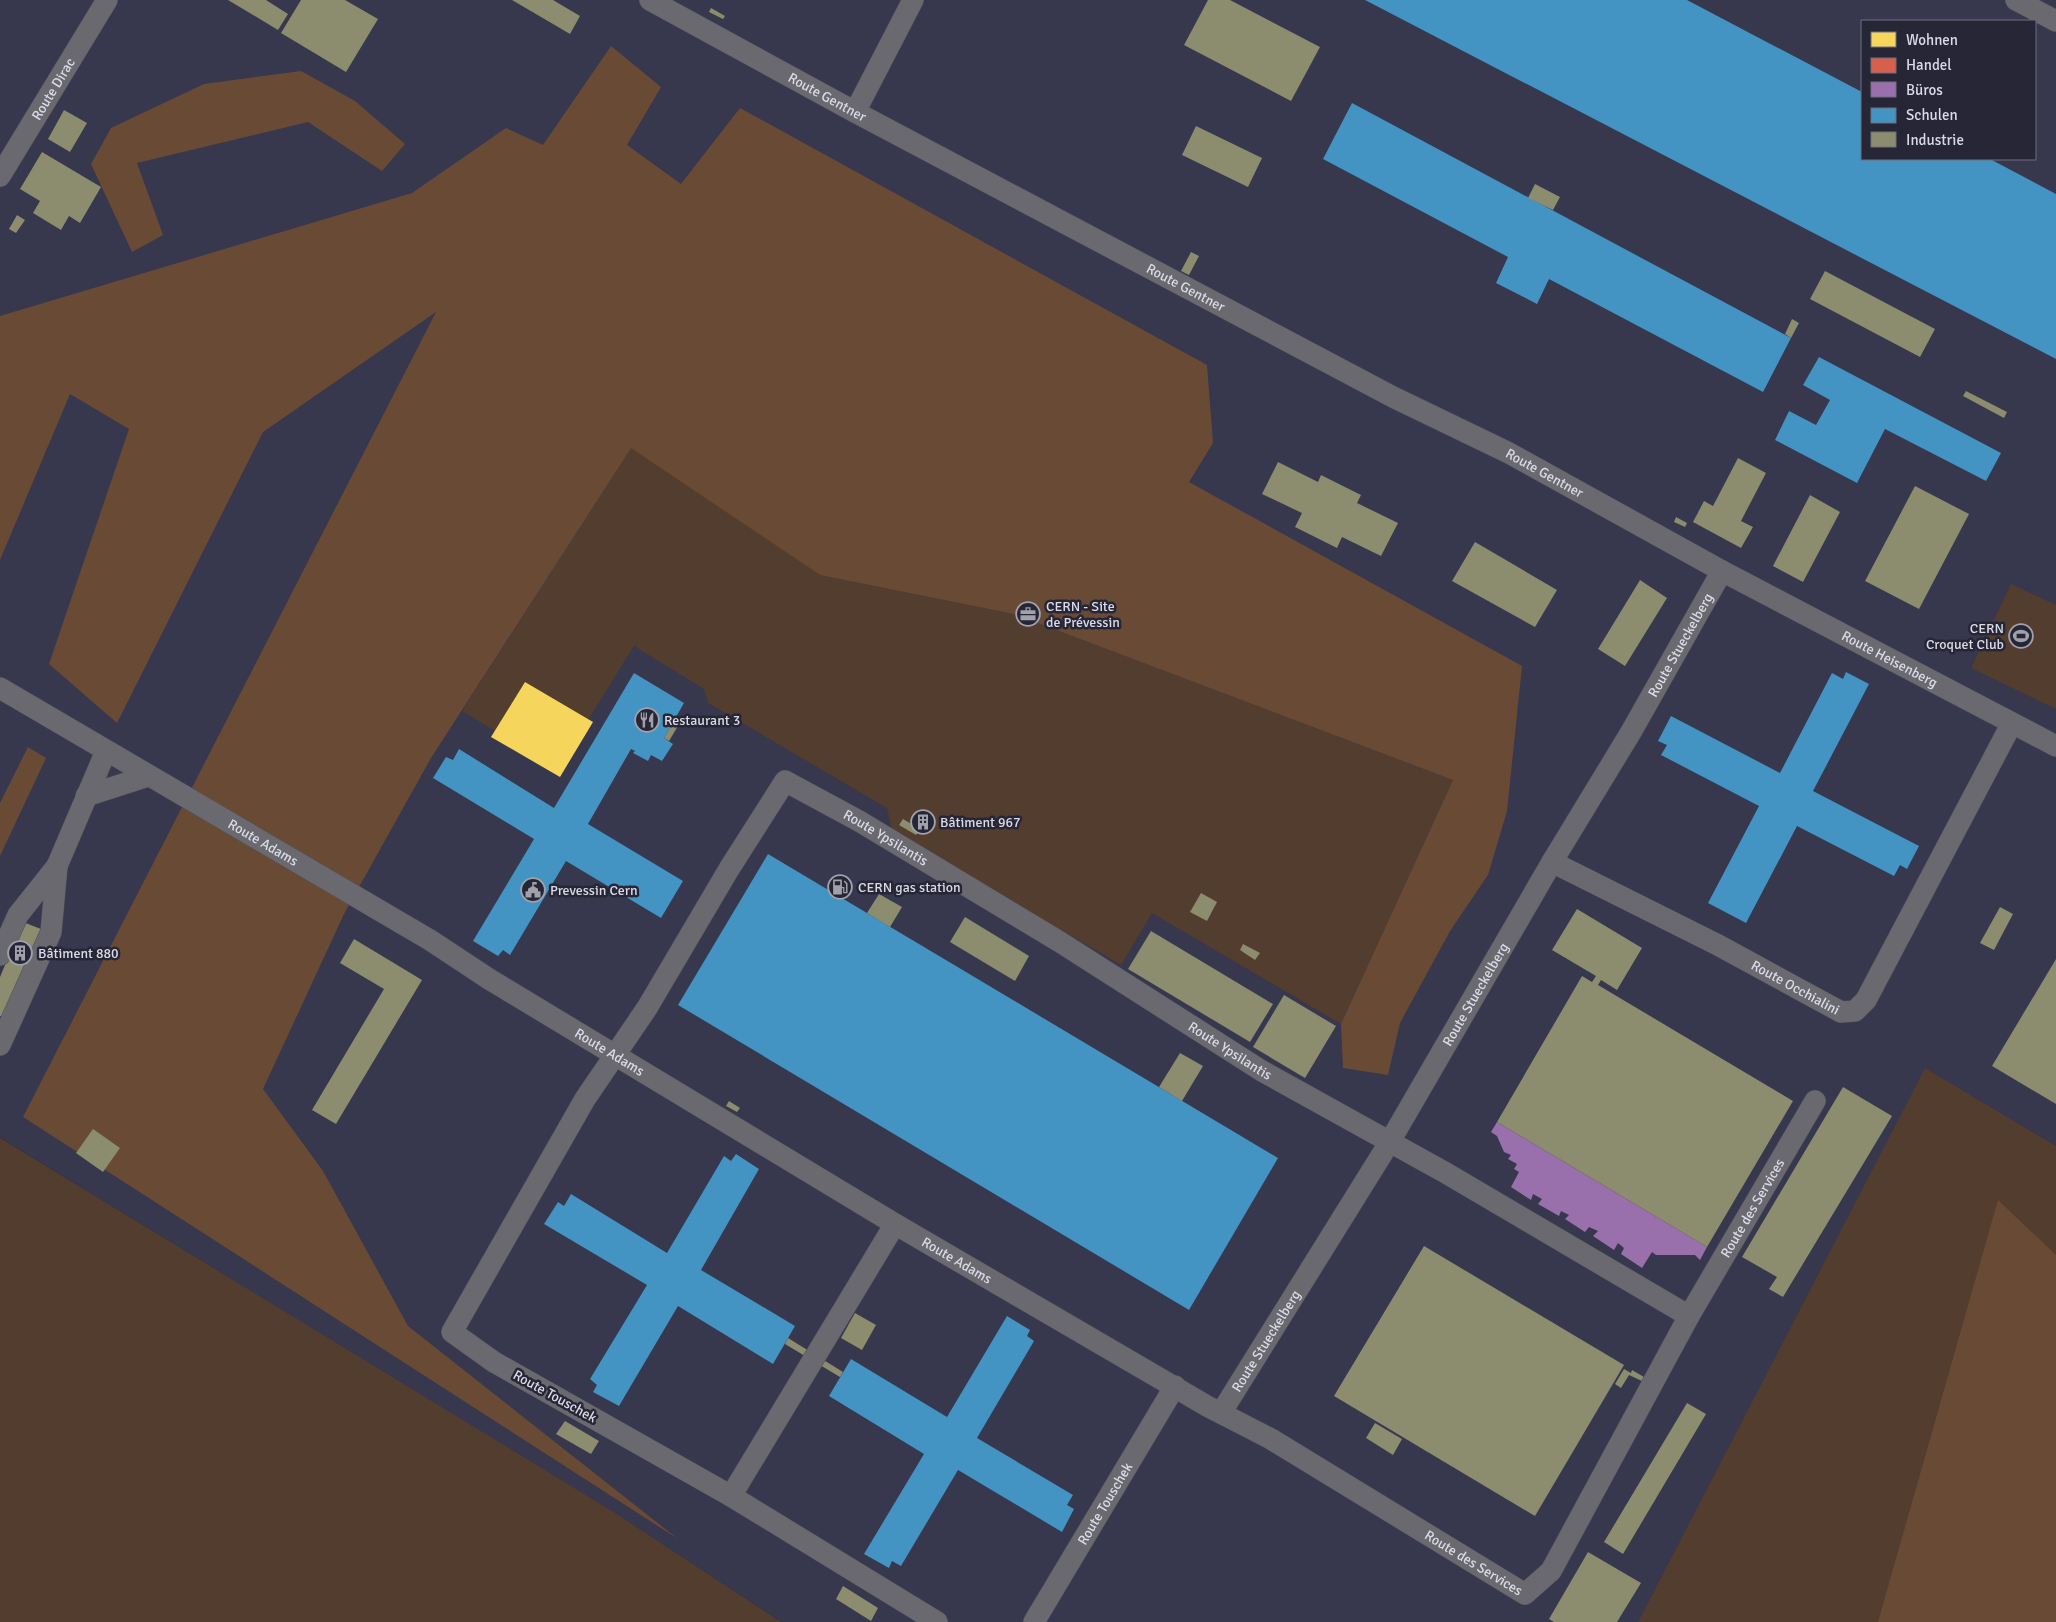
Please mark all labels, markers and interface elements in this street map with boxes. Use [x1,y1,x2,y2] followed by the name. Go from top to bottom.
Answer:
[1861,20,2036,160] legend
[1906,31,1958,49] text: Wohnen
[28,55,79,123] street label: Route Dirac
[1906,56,1952,74] text: Handel
[785,69,870,126] street label: Route Gentner
[1906,81,1943,99] text: Büros
[1906,106,1958,124] text: Schulen
[1906,131,1964,149] text: Industrie
[1143,260,1229,316] street label: Route Gentner
[1502,445,1587,502] street label: Route Gentner
[1645,590,1717,700] street label: Route Stueckelberg
[1046,598,1120,631] place label: CERN - Site de Prévessin
[1015,601,1041,627] office icon: CERN - Site de Prévessin
[1926,620,2004,653] place label: CERN Croquet Club
[2008,623,2034,649] sports icon: CERN Croquet Club
[1839,627,1940,691] street label: Route Heisenberg
[634,707,660,733] restaurant icon: Restaurant 3
[664,712,740,729] place label: Restaurant 3
[840,806,931,870] street label: Route Ypsilantis
[910,809,936,835] building icon: Bâtiment 967
[940,814,1021,831] place label: Bâtiment 967
[225,815,301,870] street label: Route Adams
[827,874,853,900] fuel station icon: CERN gas station
[520,877,546,903] public building icon: Prevessin Cern
[858,879,961,896] place label: CERN gas station
[550,882,638,899] place label: Prevessin Cern
[7,940,33,966] building icon: Bâtiment 880
[1439,940,1512,1049] street label: Route Stueckelberg
[38,945,119,962] place label: Bâtiment 880
[1748,957,1843,1019] street label: Route Occhialini
[1185,1018,1275,1084] street label: Route Ypsilantis
[571,1025,647,1080] street label: Route Adams
[1717,1156,1788,1261] street label: Route des Services
[919,1233,995,1288] street label: Route Adams
[1228,1287,1304,1395] street label: Route Stueckelberg
[510,1366,600,1426] street label: Route Touschek
[1074,1459,1136,1548] street label: Route Touschek
[1421,1527,1526,1599] street label: Route des Services

